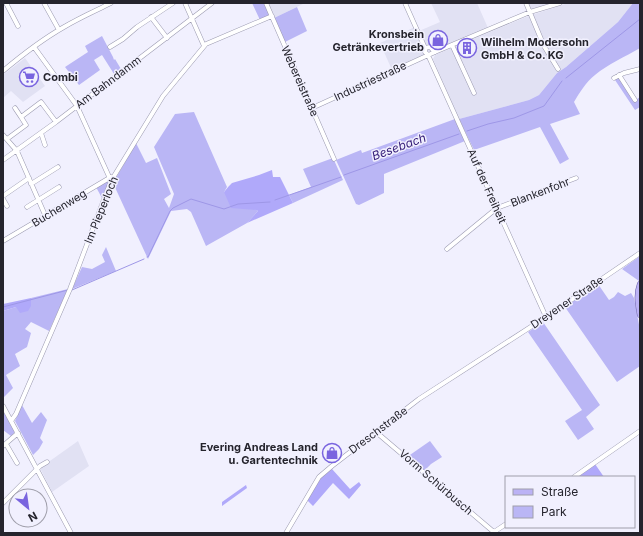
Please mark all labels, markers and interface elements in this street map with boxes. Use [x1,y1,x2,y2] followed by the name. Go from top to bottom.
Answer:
[332,27,424,54] place label: Kronsbein Getränkevertrieb
[427,29,449,51] shop icon: Kronsbein Getränkevertrieb
[481,35,589,62] place label: Wilhelm Modersohn GmbH & Co. KG
[456,37,478,59] building icon: Wilhelm Modersohn GmbH & Co. KG
[278,44,322,118] street label: Webereistraße
[72,53,144,111] street label: Am Bahndamm
[332,58,408,104] street label: Industriestraße
[18,66,40,88] supermarket icon: Combi
[43,70,78,84] place label: Combi
[370,130,428,163] water label: Besebach
[464,147,510,226] street label: Auf der Freiheit
[81,174,121,246] street label: Im Pieperloch
[508,174,572,210] street label: Blankenfohr
[29,186,89,230] street label: Buchenweg
[528,272,606,332] street label: Dreyener Straße
[346,403,410,457] street label: Dreschstraße
[200,440,319,467] place label: Evering Andreas Land u. Gartentechnik
[321,442,343,464] shop icon: Evering Andreas Land u. Gartentechnik
[396,446,476,518] street label: Vorm Schürbusch
[505,476,635,528] legend
[541,484,578,499] text: Straße
[8,488,48,528] north arrow
[541,504,567,519] text: Park
[26,509,40,525] text: N

